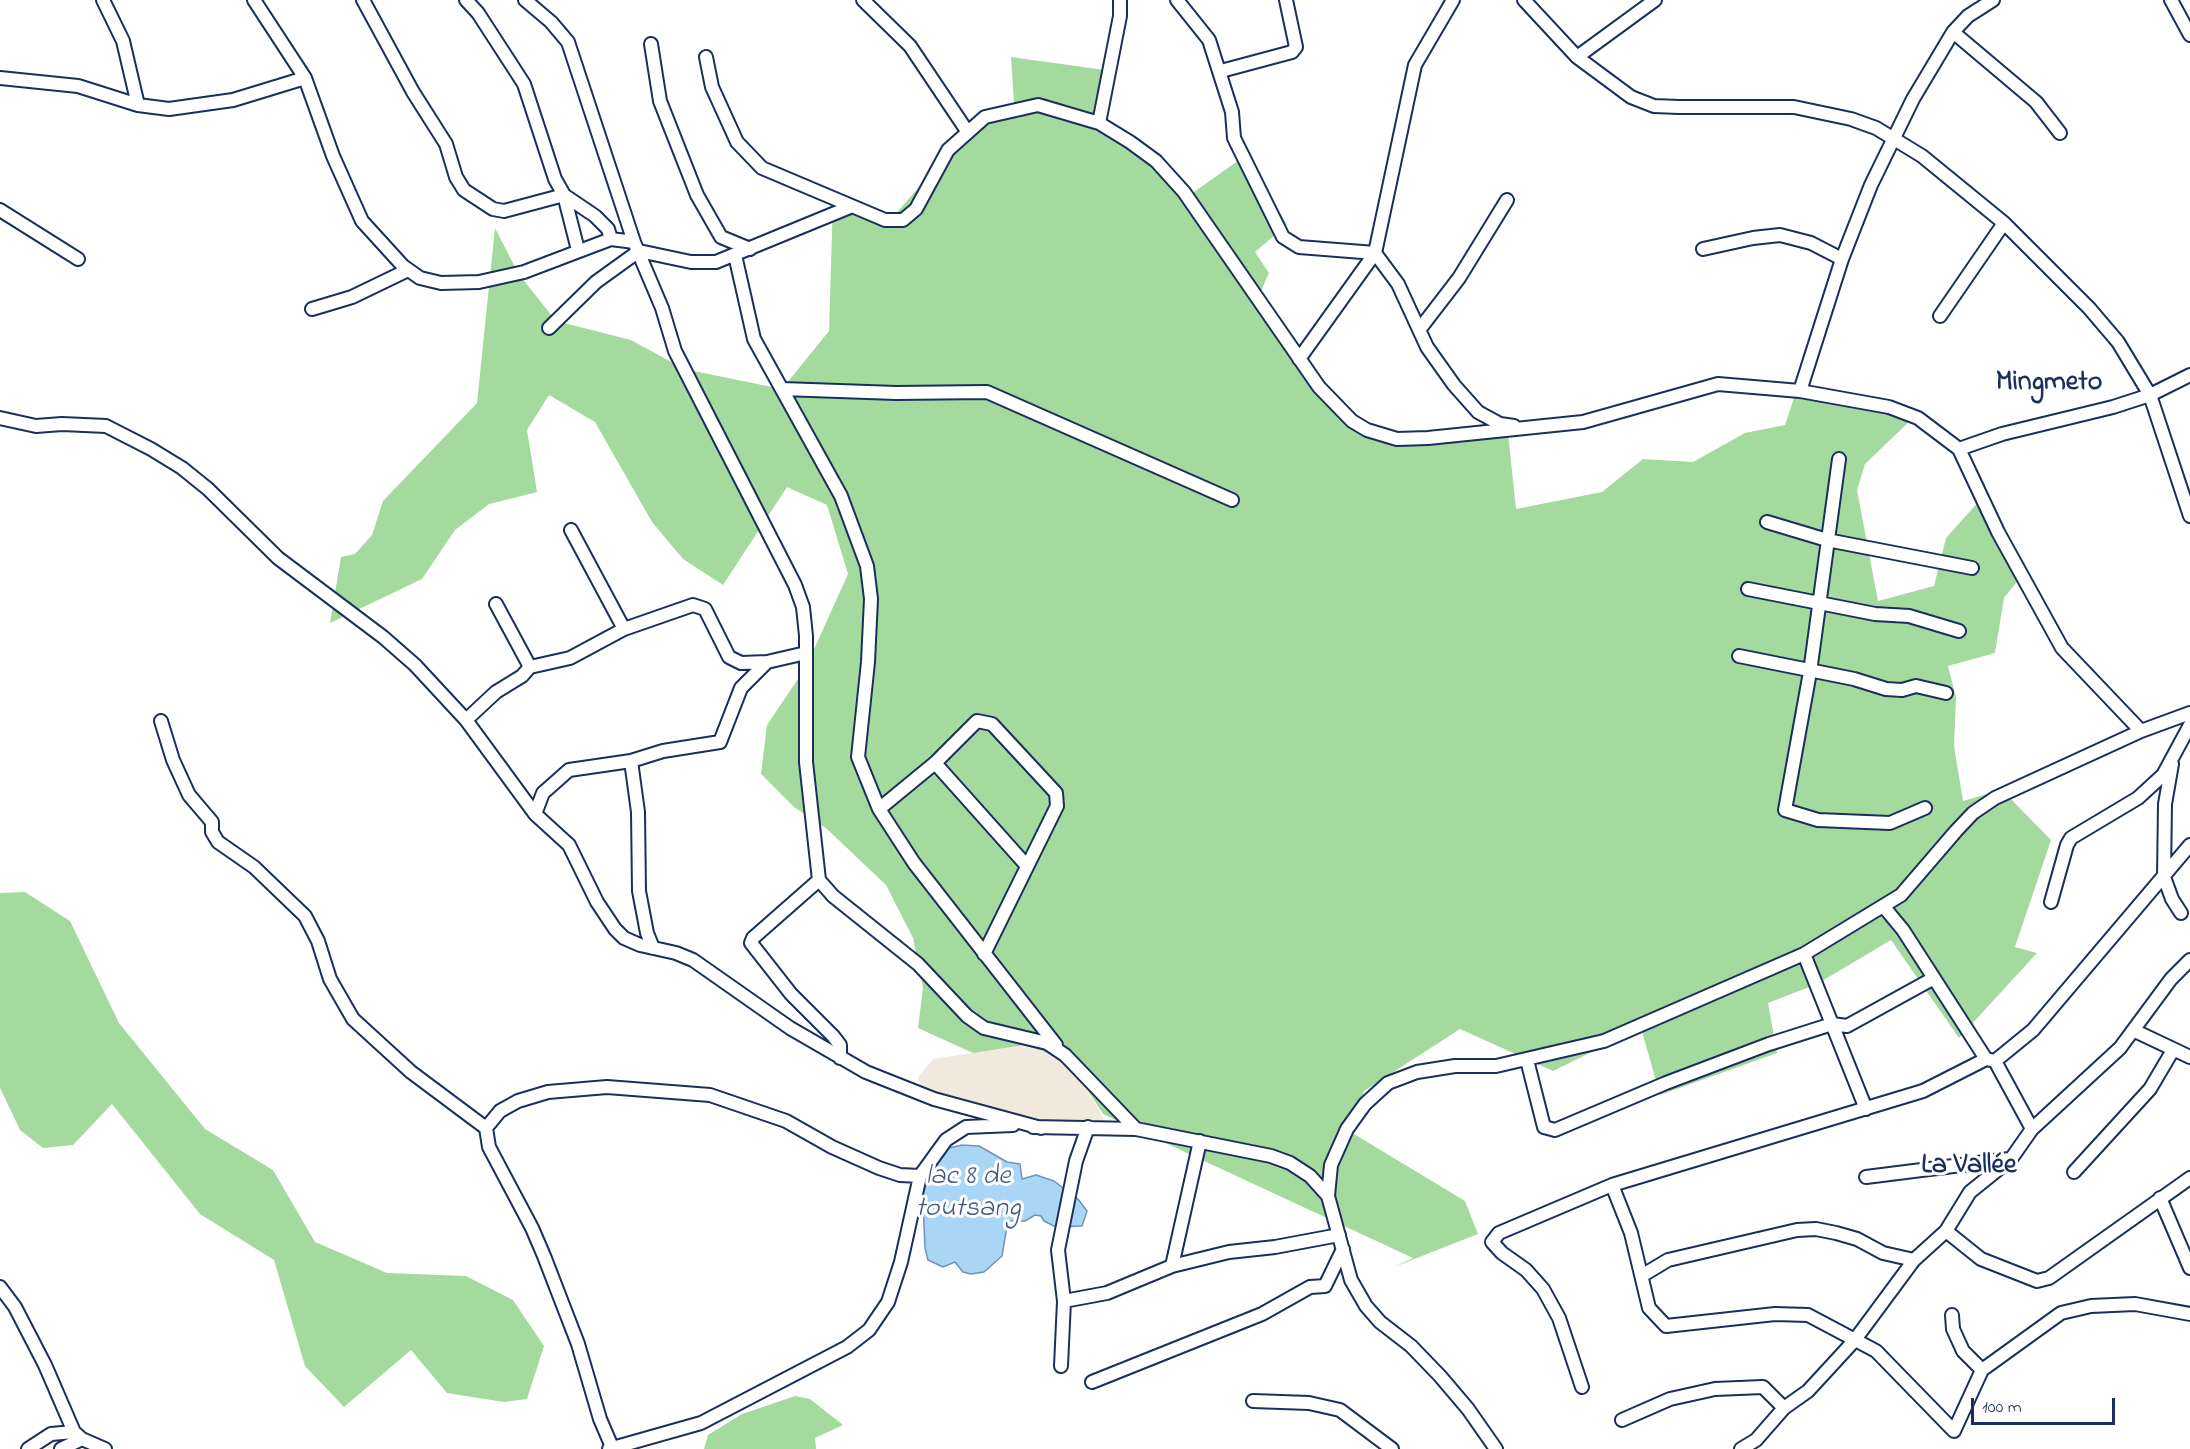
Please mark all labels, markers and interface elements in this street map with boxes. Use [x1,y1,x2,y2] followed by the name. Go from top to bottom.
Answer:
[1996,367,2102,401] district label: Mingmeto
[1921,1150,2017,1184] district label: La Vallée
[915,1161,1021,1227] water label: lac 8 de toutsang
[1974,1386,2118,1424] scale bar
[1982,1395,2022,1421] text: 100 m

